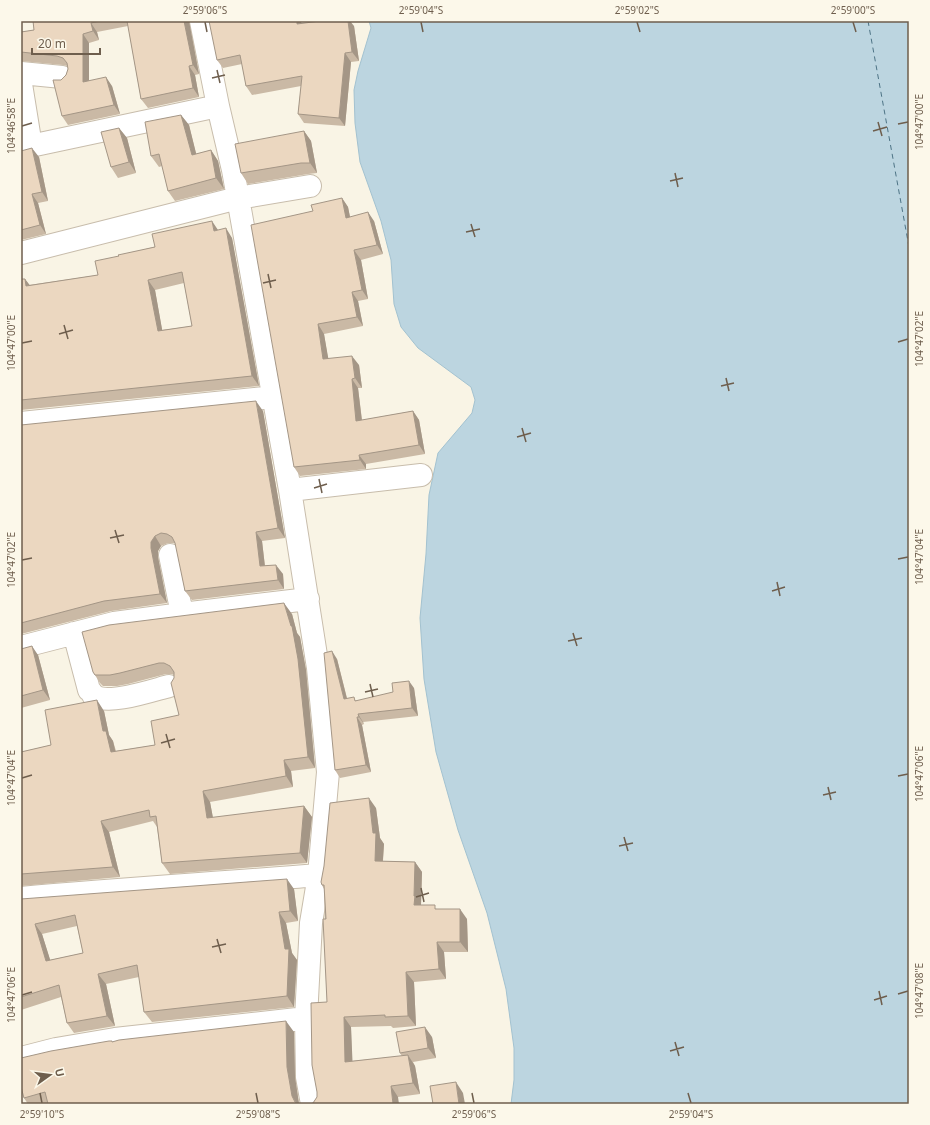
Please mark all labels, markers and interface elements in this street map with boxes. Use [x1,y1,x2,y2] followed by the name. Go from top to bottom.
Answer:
[183,3,228,17] text: 2°59'06"S
[399,3,444,17] text: 2°59'04"S
[615,3,660,17] text: 2°59'02"S
[831,3,876,17] text: 2°59'00"S
[32,30,100,56] scale bar
[38,35,66,52] text: 20 m
[912,94,926,150] text: 104°47'00"E
[4,98,18,154] text: 104°46'58"E
[912,311,926,367] text: 104°47'02"E
[4,315,18,371] text: 104°47'00"E
[912,529,926,585] text: 104°47'04"E
[4,532,18,588] text: 104°47'02"E
[912,746,926,802] text: 104°47'06"E
[4,750,18,806] text: 104°47'04"E
[912,963,926,1019] text: 104°47'08"E
[4,967,18,1023] text: 104°47'06"E
[30,1055,70,1095] north arrow
[52,1067,68,1078] text: U
[20,1107,65,1121] text: 2°59'10"S
[236,1107,281,1121] text: 2°59'08"S
[452,1107,497,1121] text: 2°59'06"S
[669,1107,714,1121] text: 2°59'04"S

